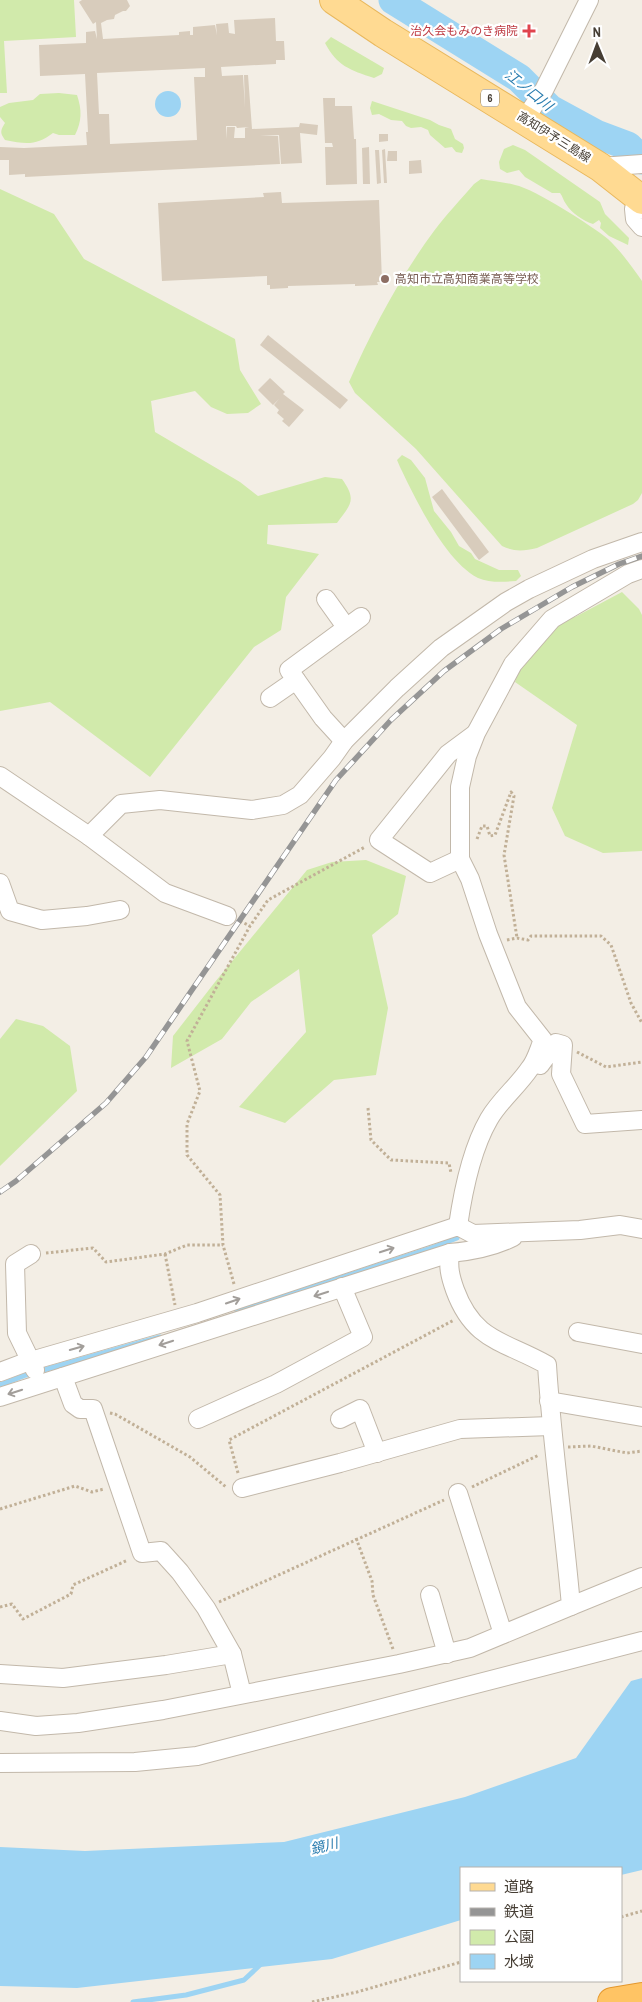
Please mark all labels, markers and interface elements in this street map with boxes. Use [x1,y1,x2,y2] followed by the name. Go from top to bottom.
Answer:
[572,20,622,70] north arrow
[410,23,518,39] place label: 治久会もみのき病院
[592,23,601,41] text: N
[522,24,536,38] marker: 治久会もみのき病院
[502,65,558,116] water label: 江ノ口川
[481,90,499,106] road number: 6
[514,108,594,166] street label: 高知伊予三島線
[395,271,539,287] place label: 高知市立高知商業高等学校
[379,273,391,285] marker: 高知市立高知商業高等学校
[378,1244,394,1254] one-way arrow
[313,1290,329,1299] one-way arrow
[224,1296,240,1305] one-way arrow
[158,1339,174,1349] one-way arrow
[69,1343,85,1353] one-way arrow
[8,1388,23,1397] one-way arrow
[308,1833,342,1858] water label: 鏡川
[460,1867,622,1982] legend
[504,1876,534,1897] text: 道路
[504,1901,534,1922] text: 鉄道
[504,1926,534,1947] text: 公園
[504,1951,534,1972] text: 水域

